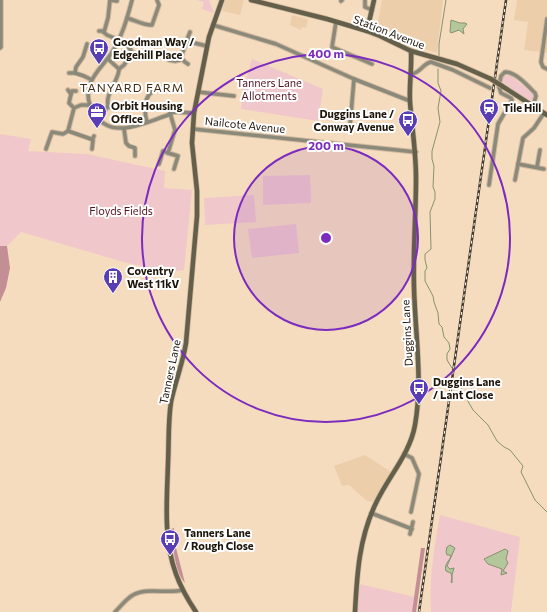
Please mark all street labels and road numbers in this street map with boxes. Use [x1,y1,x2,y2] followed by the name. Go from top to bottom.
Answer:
[352,12,427,51] street label: Station Avenue
[204,114,286,135] street label: Nailcote Avenue
[398,299,415,367] street label: Duggins Lane
[156,338,183,405] street label: Tanners Lane

